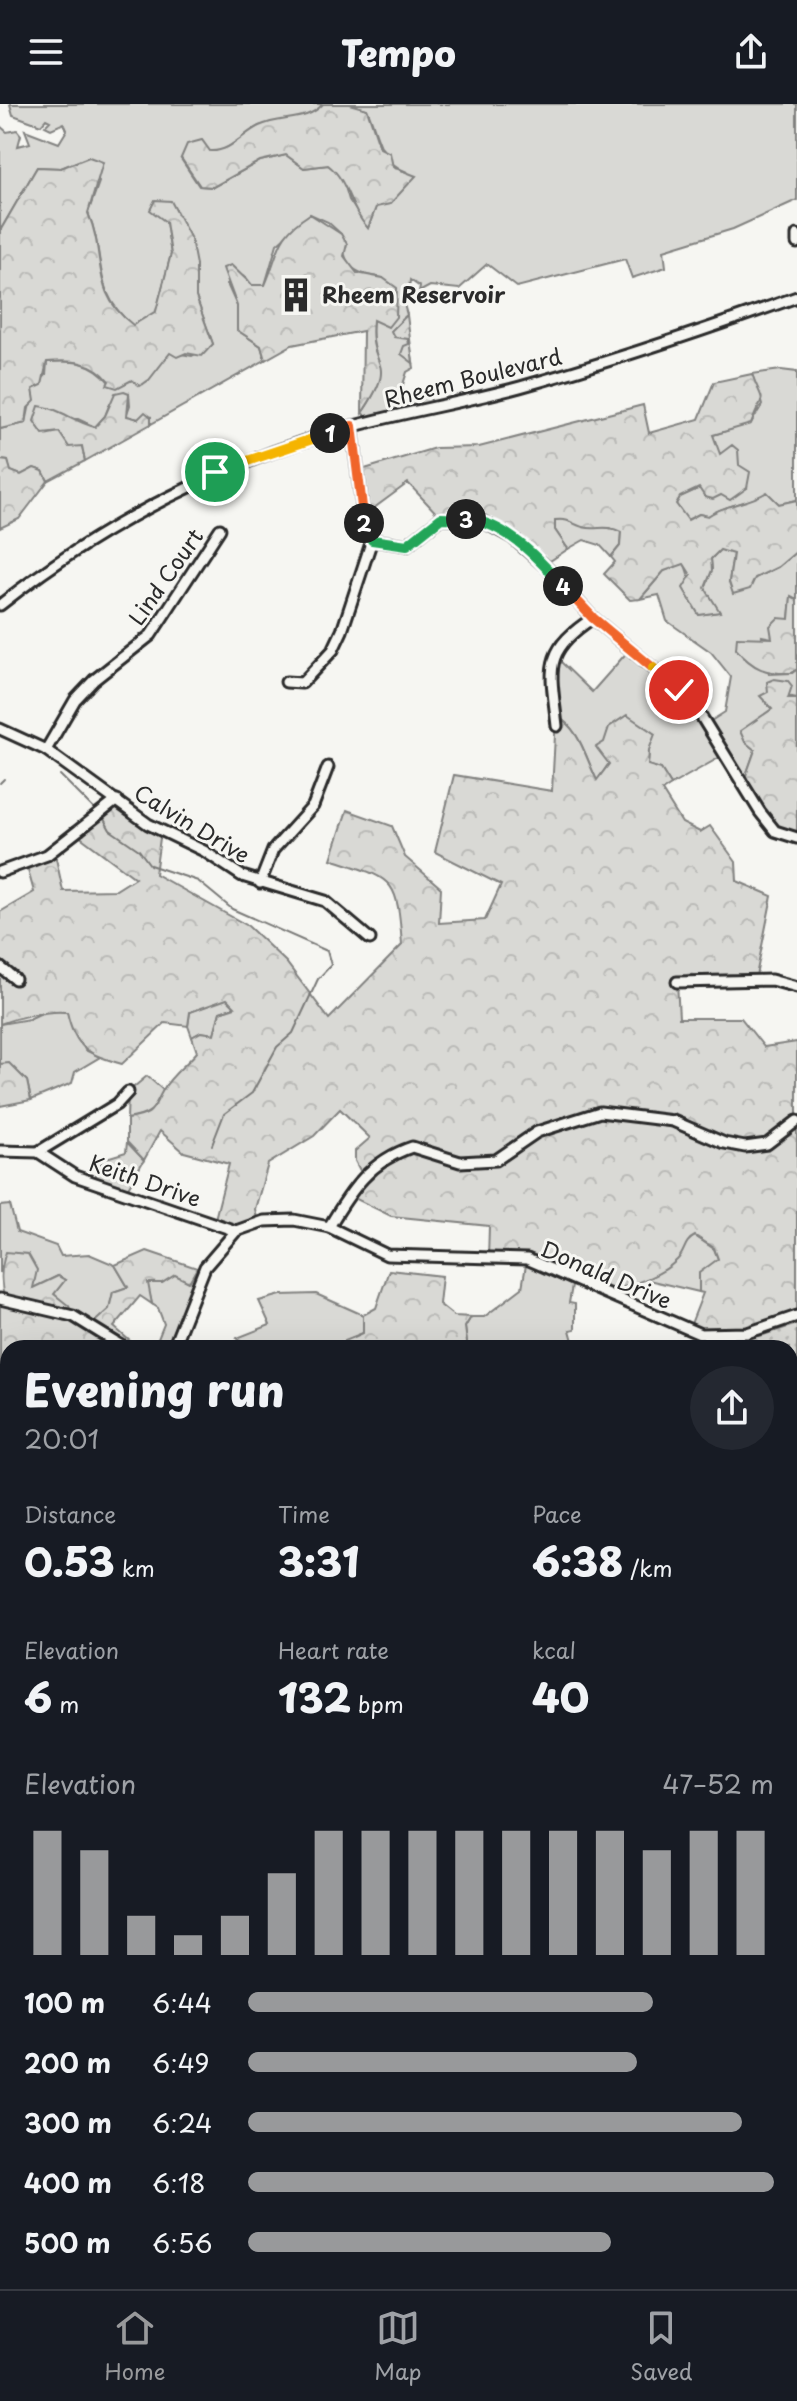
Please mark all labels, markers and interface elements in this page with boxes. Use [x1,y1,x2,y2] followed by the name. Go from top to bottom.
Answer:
[341,25,456,79] text: Tempo
[24,30,68,74] icon: menu
[729,30,773,74] icon: share
[277,276,315,314] building icon: Rheem Reservoir
[322,277,506,310] place label: Rheem Reservoir
[381,339,565,415] street label: Rheem Boulevard
[310,413,350,453] pin: 1
[325,416,335,449] text: 1
[181,438,249,506] pin
[193,450,237,494] icon: arrive
[446,499,486,539] pin: 3
[459,502,473,535] text: 3
[344,503,384,543] pin: 2
[356,506,372,539] text: 2
[119,521,210,631] street label: Lind Court
[543,566,583,606] pin: 4
[556,569,570,602] text: 4
[645,656,713,724] pin
[657,668,701,712] icon: check
[129,775,257,870] street label: Calvin Drive
[85,1145,206,1214] street label: Keith Drive
[536,1231,677,1316] street label: Donald Drive
[24,1356,285,1422] text: Evening run
[690,1366,774,1450] button: share
[24,1419,99,1458] text: 20:01
[24,1497,116,1530] text: Distance
[278,1497,330,1530] text: Time
[532,1497,582,1530] text: Pace
[24,1530,115,1591] text: 0.53
[278,1530,360,1591] text: 3:31
[532,1530,623,1591] text: 6:38
[115,1551,155,1584] text: km
[623,1551,672,1584] text: /km
[24,1633,119,1666] text: Elevation
[278,1633,389,1666] text: Heart rate
[532,1633,576,1666] text: kcal
[24,1666,52,1727] text: 6
[278,1666,351,1727] text: 132
[532,1666,589,1727] text: 40
[52,1687,79,1720] text: m
[351,1687,404,1720] text: bpm
[24,1764,136,1803] text: Elevation
[663,1764,774,1803] text: 47–52 m
[24,1983,105,2022] text: 100 m
[152,1983,212,2022] text: 6:44
[24,2043,111,2082] text: 200 m
[152,2043,210,2082] text: 6:49
[24,2103,112,2142] text: 300 m
[152,2103,213,2142] text: 6:24
[24,2163,112,2202] text: 400 m
[152,2163,206,2202] text: 6:18
[24,2223,110,2262] text: 500 m
[152,2223,212,2262] text: 6:56
[104,2306,166,2387] tab: Home
[374,2306,421,2387] tab: Map
[630,2306,693,2387] tab: Saved

